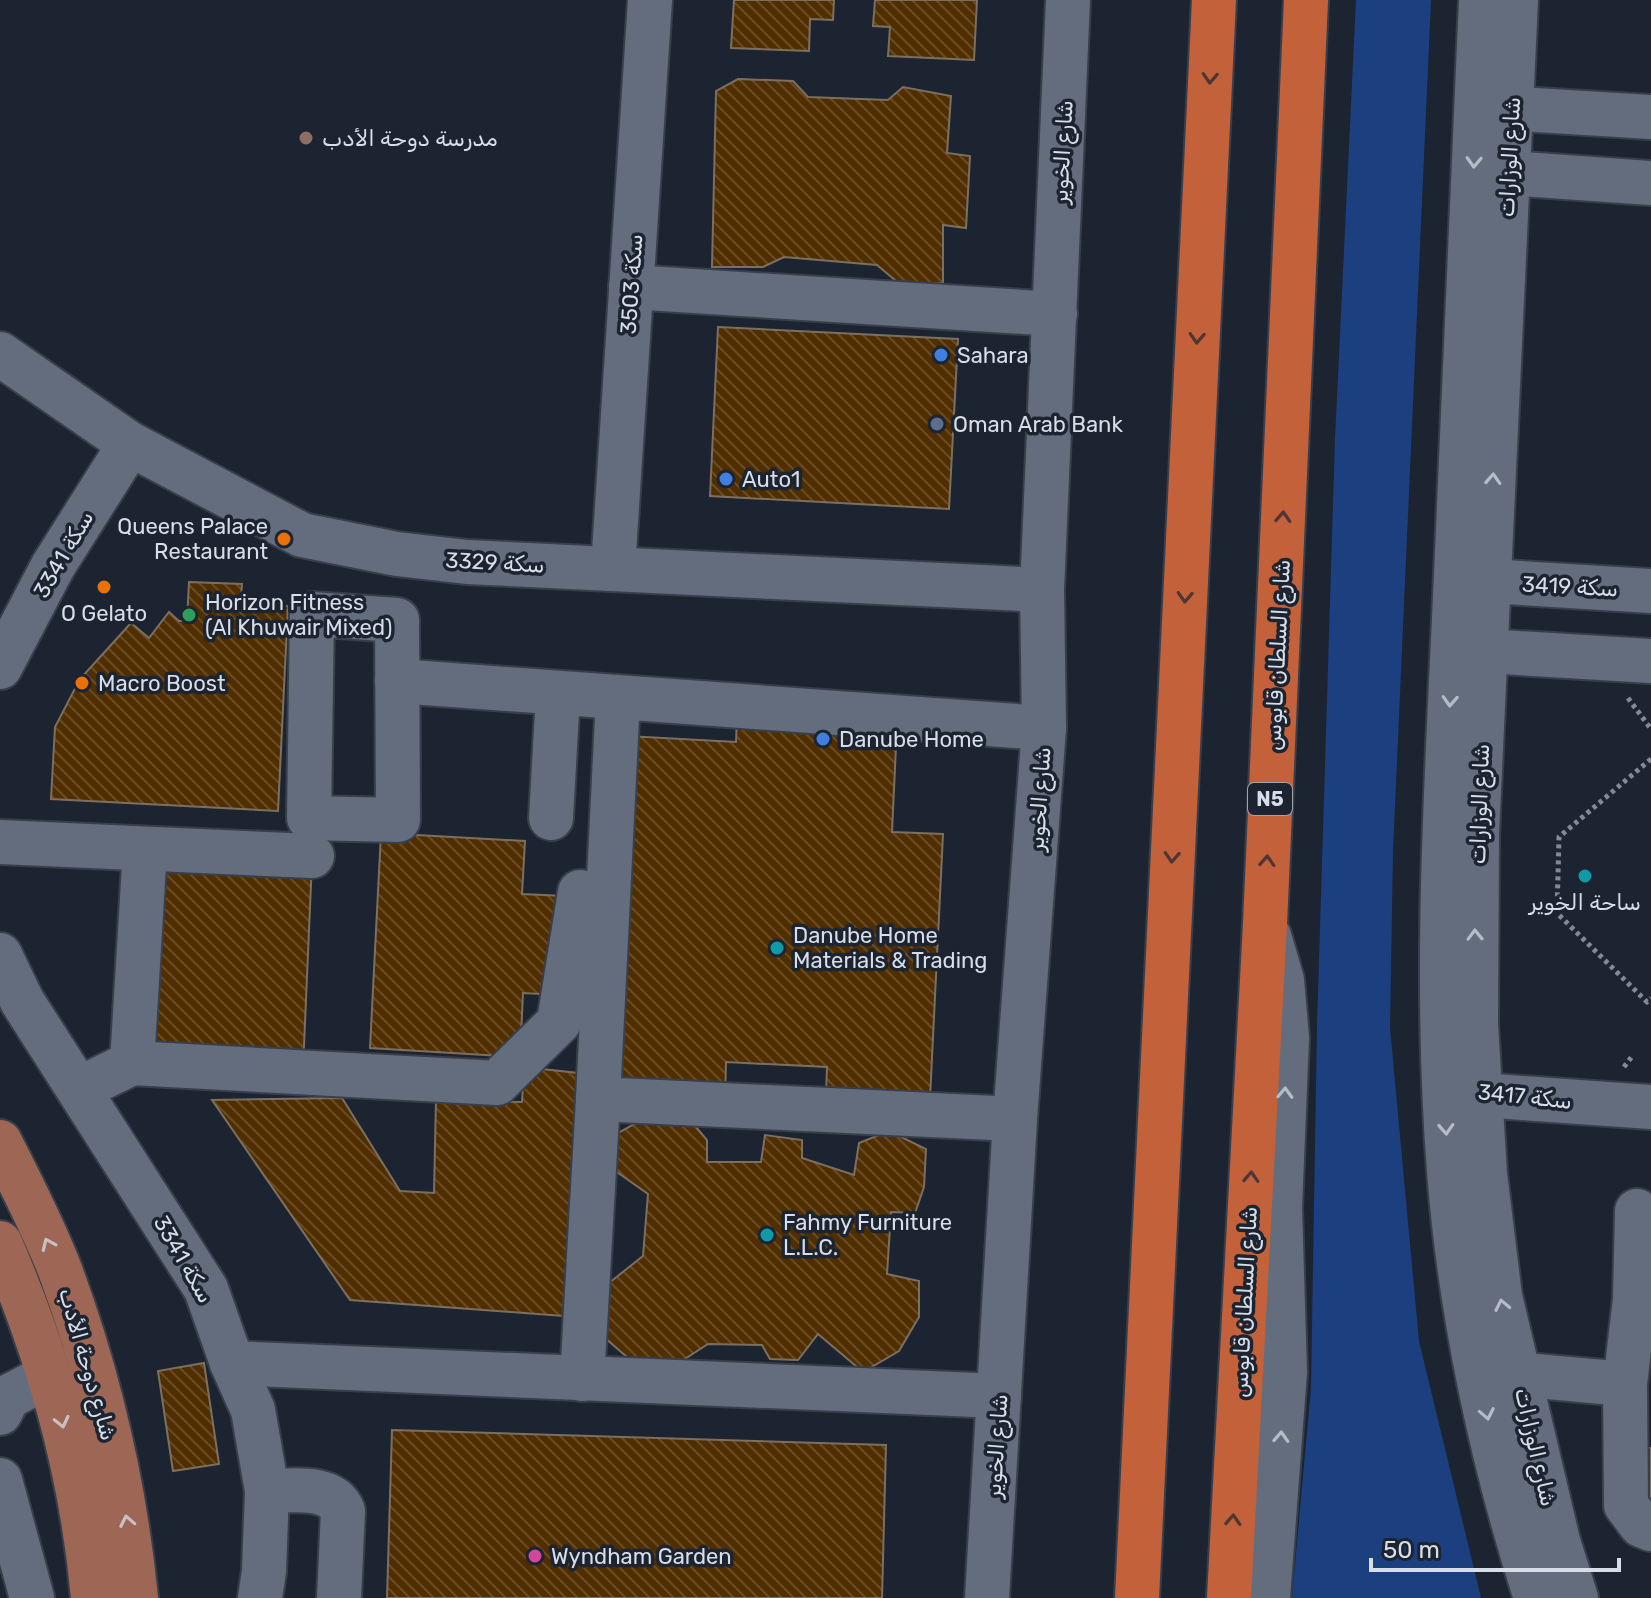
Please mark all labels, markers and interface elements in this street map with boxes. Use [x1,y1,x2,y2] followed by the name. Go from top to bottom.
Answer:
[1201,72,1218,85] one-way arrow
[1493,96,1528,218] street label: شارع الوزارات
[1046,99,1081,207] street label: شارع الخوير
[322,125,498,152] place label: مدرسة دوحة الأدب
[297,129,315,147] marker: مدرسة دوحة الأدب
[1465,156,1482,169] one-way arrow
[615,233,648,335] street label: سكة 3503
[1189,332,1206,345] one-way arrow
[957,342,1029,369] place label: Sahara
[932,346,950,364] marker: Sahara
[953,411,1123,438] place label: Oman Arab Bank
[928,415,946,433] marker: Oman Arab Bank
[742,466,801,493] place label: Auto1
[717,470,735,488] marker: Auto1
[1485,472,1502,485] one-way arrow
[28,506,99,603] street label: سكة 3341
[1274,510,1291,523] one-way arrow
[117,513,268,565] place label: Queens Palace Restaurant
[275,530,293,548] marker: Queens Palace Restaurant
[445,546,545,579] street label: سكة 3329
[1259,559,1298,751] street label: شارع السلطان قابوس
[1521,570,1619,603] street label: سكة 3419
[95,578,113,596] marker: O Gelato
[205,589,392,641] place label: Horizon Fitness (Al Khuwair Mixed)
[1177,591,1194,604] one-way arrow
[61,600,147,627] place label: O Gelato
[180,606,198,624] marker: Horizon Fitness (Al Khuwair Mixed)
[98,670,226,697] place label: Macro Boost
[73,674,91,692] marker: Macro Boost
[1442,695,1459,708] one-way arrow
[839,726,984,753] place label: Danube Home
[814,730,832,748] marker: Danube Home
[1464,743,1497,865] street label: شارع الوزارات
[1022,746,1059,854] street label: شارع الخوير
[1248,783,1292,815] road number: N5
[1164,851,1181,864] one-way arrow
[1259,854,1276,867] one-way arrow
[1576,867,1594,885] marker: ساحة الخوير
[1527,889,1641,916] place label: ساحة الخوير
[793,922,987,974] place label: Danube Home Materials & Trading
[1466,928,1484,941] one-way arrow
[768,939,786,957] marker: Danube Home Materials & Trading
[1476,1078,1573,1115] street label: سكة 3417
[1277,1086,1294,1099] one-way arrow
[1437,1123,1454,1136] one-way arrow
[1242,1170,1259,1183] one-way arrow
[1226,1206,1265,1398] street label: شارع السلطان قابوس
[783,1209,952,1261] place label: Fahmy Furniture L.L.C.
[148,1211,219,1308] street label: سكة 3341
[758,1226,776,1244] marker: Fahmy Furniture L.L.C.
[42,1238,58,1252] one-way arrow
[51,1285,122,1444] street label: شارع دوحة الأدب
[1494,1299,1511,1313] one-way arrow
[1507,1385,1562,1509] street label: شارع الوزارات
[979,1393,1016,1501] street label: شارع الخوير
[1478,1407,1495,1420] one-way arrow
[53,1415,70,1429] one-way arrow
[1273,1430,1290,1443] one-way arrow
[1224,1513,1241,1526] one-way arrow
[119,1514,136,1528] one-way arrow
[1371,1522,1619,1572] scale bar
[1383,1536,1440,1564] text: 50 m
[551,1543,732,1570] place label: Wyndham Garden
[526,1547,544,1565] marker: Wyndham Garden

